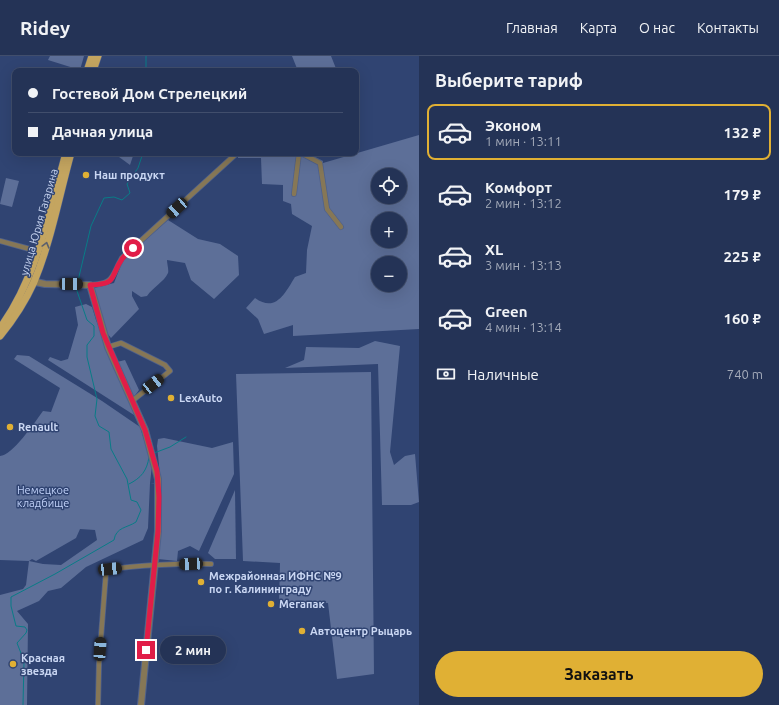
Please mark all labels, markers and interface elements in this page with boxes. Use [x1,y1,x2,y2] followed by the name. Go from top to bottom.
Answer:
[20,17,70,39] text: Ridey
[506,20,558,36] text: Главная
[580,20,617,36] text: Карта
[639,20,675,36] text: О нас
[697,20,759,36] text: Контакты
[435,70,583,90] text: Выберите тариф
[52,85,247,102] text: Гостевой Дом Стрелецкий
[437,114,473,150] icon: car
[485,117,541,134] text: Эконом
[52,123,153,140] text: Дачная улица
[724,124,761,141] text: 132 ₽
[485,134,562,148] text: 1 мин · 13:11
[18,167,60,277] street label: улица Юрия Гагарина
[371,168,407,292] map controls
[371,168,407,204] button: locate
[94,169,165,181] place label: Наш продукт
[81,170,91,180] marker: Наш продукт
[437,176,473,212] icon: car
[485,179,552,196] text: Комфорт
[724,186,761,203] text: 179 ₽
[164,196,190,220] car
[485,196,562,210] text: 2 мин · 13:12
[371,212,407,248] button: +
[437,238,473,274] icon: car
[124,239,142,257] route start
[485,241,503,258] text: XL
[41,242,50,249] one-way arrow
[724,248,761,265] text: 225 ₽
[371,256,407,292] button: −
[485,258,562,272] text: 3 мин · 13:13
[59,278,83,290] car
[437,300,473,336] icon: car
[485,303,527,320] text: Green
[724,310,761,327] text: 160 ₽
[485,320,562,334] text: 4 мин · 13:14
[435,363,457,385] icon: cash
[467,366,539,383] text: Наличные
[727,367,763,381] text: 740 m
[140,372,166,396] car
[179,392,223,404] place label: LexAuto
[166,393,176,403] marker: LexAuto
[18,421,59,433] place label: Renault
[5,422,15,432] marker: Renault
[17,484,69,509] park label: Немецкое кладбище
[179,557,203,571] car
[97,562,123,576] car
[209,570,342,595] place label: Межрайонная ИФНС №9 по г. Калининграду
[196,577,206,587] marker: Межрайонная ИФНС №9 по г. Калининграду
[279,598,325,610] place label: Мегапак
[266,599,276,609] marker: Мегапак
[310,625,412,637] place label: Автоцентр Рыцарь
[297,626,307,636] marker: Автоцентр Рыцарь
[160,636,226,664] callout: 2 мин
[93,637,107,661] car
[137,641,155,659] route end
[175,643,211,657] text: 2 мин
[435,651,763,697] button: Заказать
[21,652,65,677] place label: Красная звезда
[8,659,18,669] marker: Красная звезда

